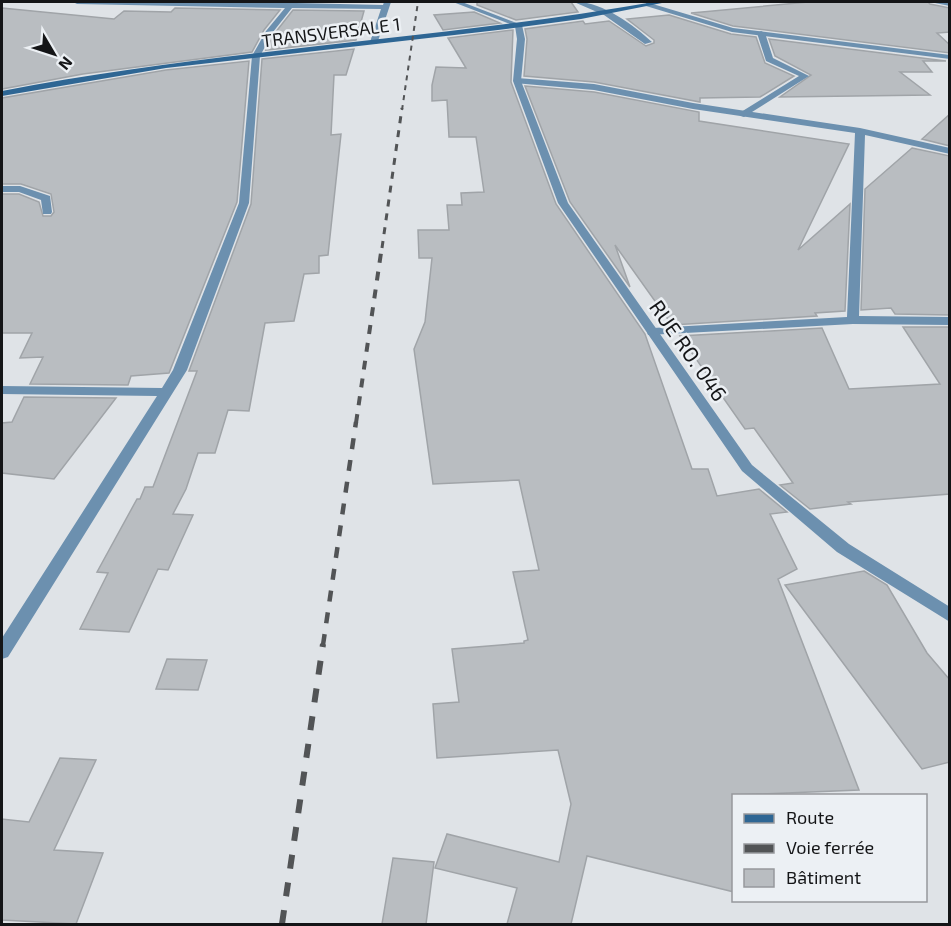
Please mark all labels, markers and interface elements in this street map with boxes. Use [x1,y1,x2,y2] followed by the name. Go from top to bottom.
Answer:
[260,13,402,51] street label: TRANSVERSALE 1
[24,24,84,84] north arrow
[55,53,77,74] text: N
[645,295,733,405] street label: RUE RO. 046
[732,794,927,902] legend
[786,806,834,828] text: Route
[786,836,874,858] text: Voie ferrée
[786,866,861,888] text: Bâtiment

